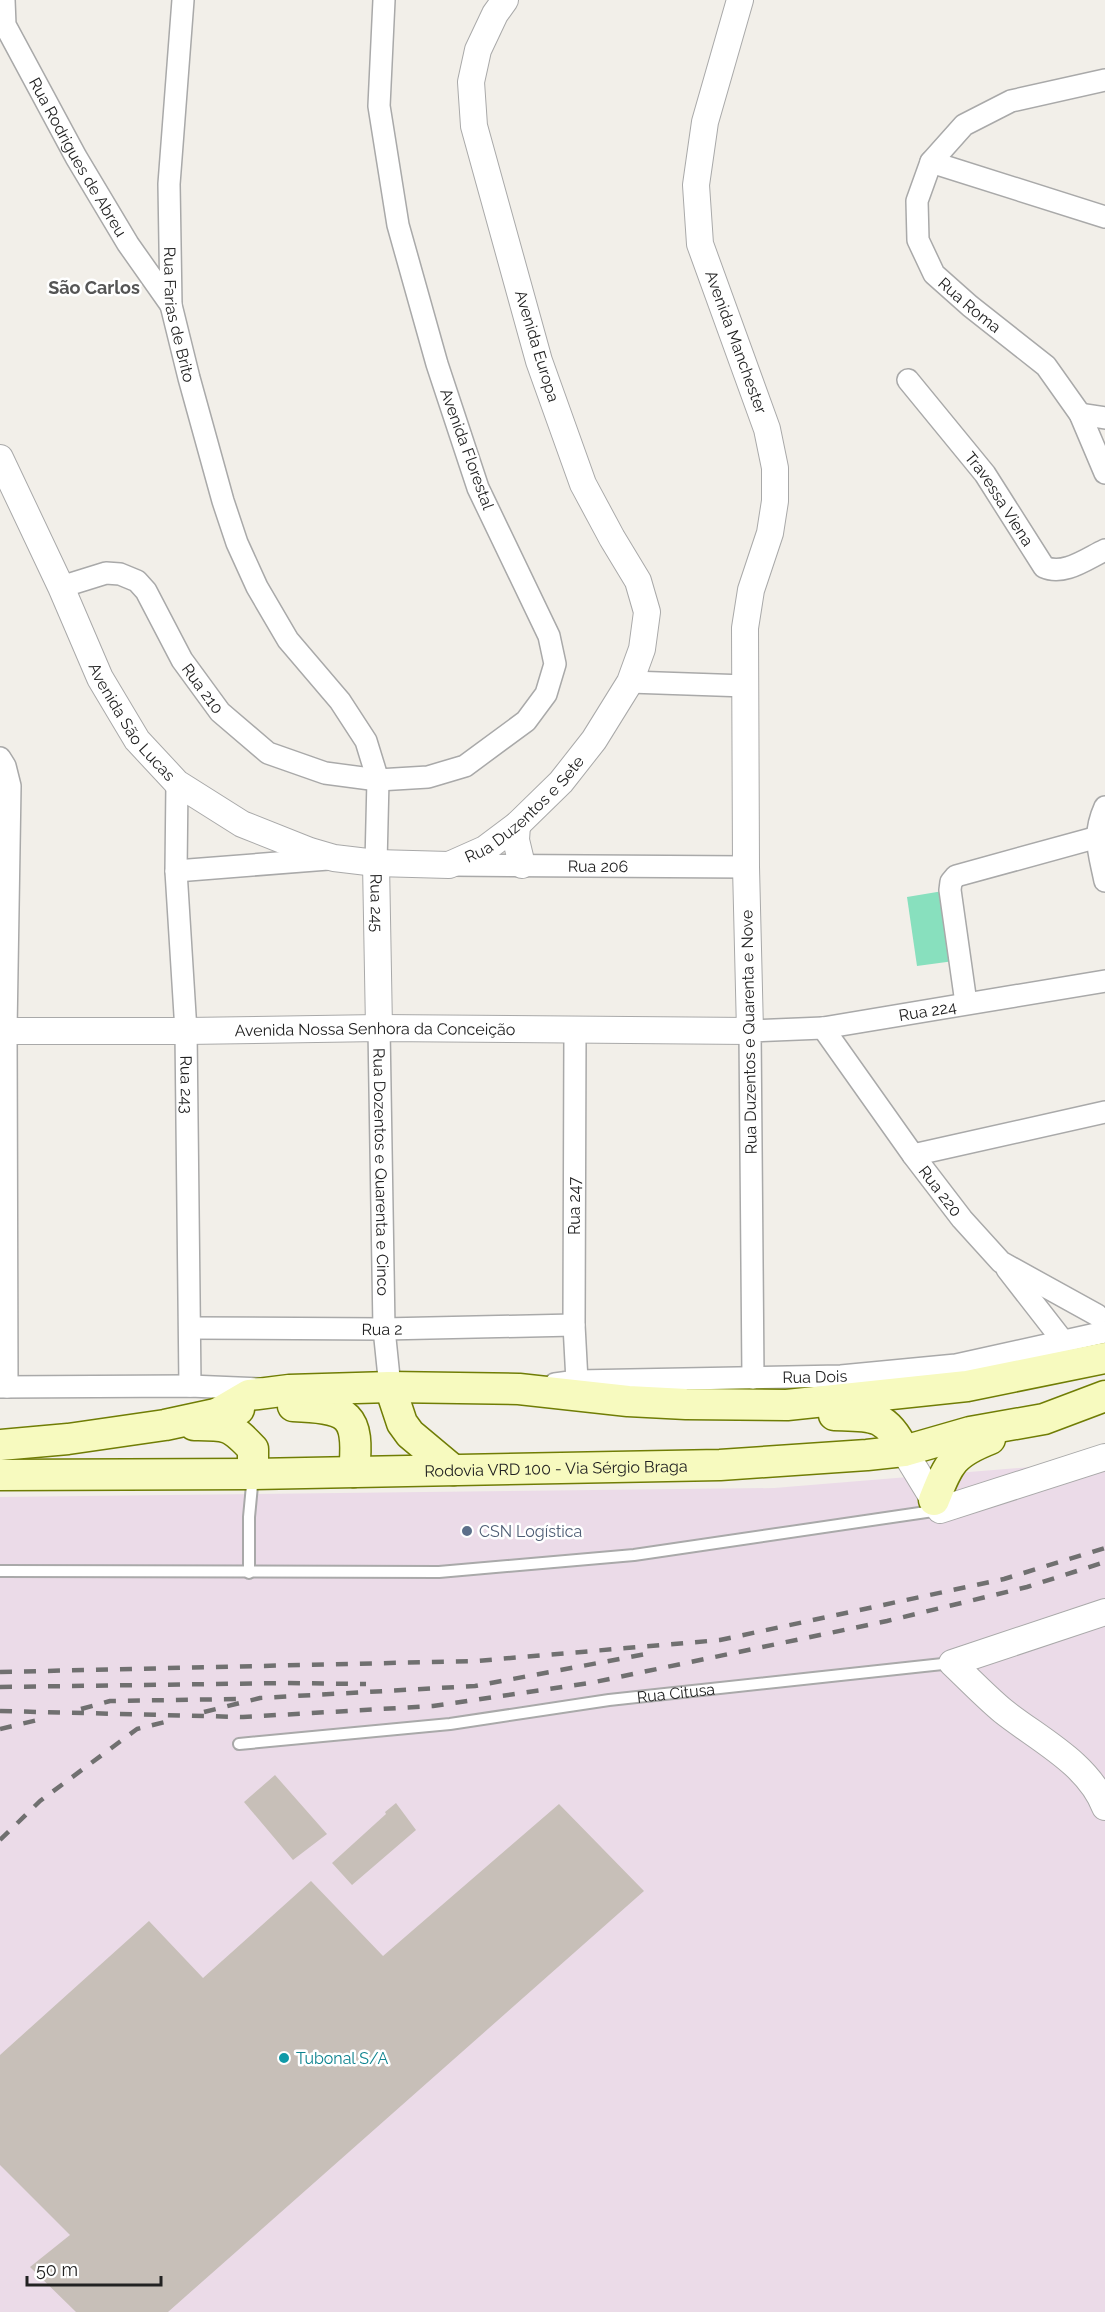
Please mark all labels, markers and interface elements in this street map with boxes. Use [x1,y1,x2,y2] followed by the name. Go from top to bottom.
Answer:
[26,74,131,240] street label: Rua Rodrigues de Abreu
[161,247,199,384] street label: Rua Farias de Brito
[701,268,771,417] street label: Avenida Manchester
[935,273,1005,336] street label: Rua Roma
[48,277,140,298] district label: São Carlos
[511,288,563,404] street label: Avenida Europa
[436,386,498,513] street label: Avenida Florestal
[961,448,1038,549] street label: Travessa Viena
[85,660,180,785] street label: Avenida São Lucas
[178,660,227,717] street label: Rua 210
[462,752,588,866] street label: Rua Duzentos e Sete
[568,856,628,876] street label: Rua 206
[367,874,387,933] street label: Rua 245
[737,909,761,1155] street label: Rua Duzentos e Quarenta e Nove
[897,996,958,1025] street label: Rua 224
[235,1018,515,1040] street label: Avenida Nossa Senhora da Conceição
[370,1048,393,1296] street label: Rua Dozentos e Quarenta e Cinco
[177,1055,196,1114] street label: Rua 243
[915,1162,966,1220] street label: Rua 220
[565,1176,584,1235] street label: Rua 247
[361,1319,403,1339] street label: Rua 2
[782,1366,848,1387] street label: Rua Dois
[424,1456,688,1480] street label: Rodovia VRD 100 - Via Sérgio Braga
[479,1522,582,1541] place label: CSN Logística
[460,1524,474,1538] marker: CSN Logística
[636,1679,716,1706] street label: Rua Citusa
[296,2049,388,2068] place label: Tubonal S/A
[277,2051,291,2065] marker: Tubonal S/A
[27,2249,160,2287] scale bar
[36,2259,78,2280] text: 50 m

